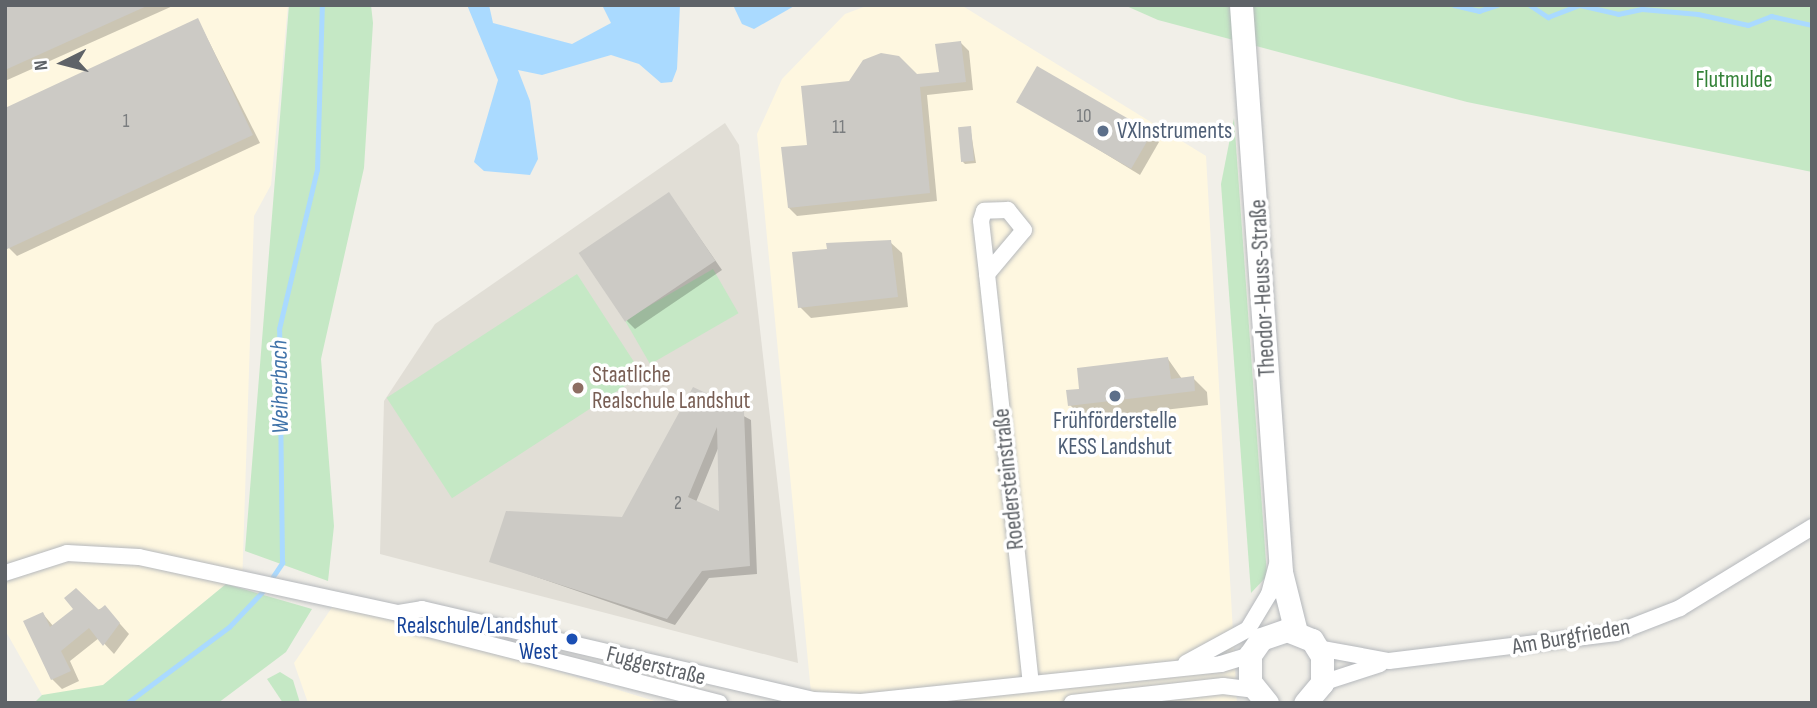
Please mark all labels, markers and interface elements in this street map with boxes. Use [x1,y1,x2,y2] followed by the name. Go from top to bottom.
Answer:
[28,28,98,98] north arrow
[30,59,54,71] text: N
[1695,66,1773,94] park label: Flutmulde
[1076,106,1092,128] house number: 10
[123,111,129,133] house number: 1
[832,117,846,139] house number: 11
[1117,117,1232,145] place label: VXInstruments
[1095,123,1111,139] marker: VXInstruments
[1245,199,1281,377] street label: Theodor-Heuss-Straße
[265,340,295,434] water label: Weiherbach
[592,361,750,415] place label: Staatliche Realschule Landshut
[570,380,586,396] marker: Staatliche Realschule Landshut
[1107,388,1123,404] marker: Frühförderstelle KESS Landshut
[988,407,1030,551] street label: Roedersteinstraße
[1053,407,1177,461] place label: Frühförderstelle KESS Landshut
[674,493,682,515] house number: 2
[397,612,558,666] place label: Realschule/Landshut West
[1510,613,1632,661] street label: Am Burgfrieden
[564,631,580,647] marker: Realschule/Landshut West
[603,640,709,692] street label: Fuggerstraße

